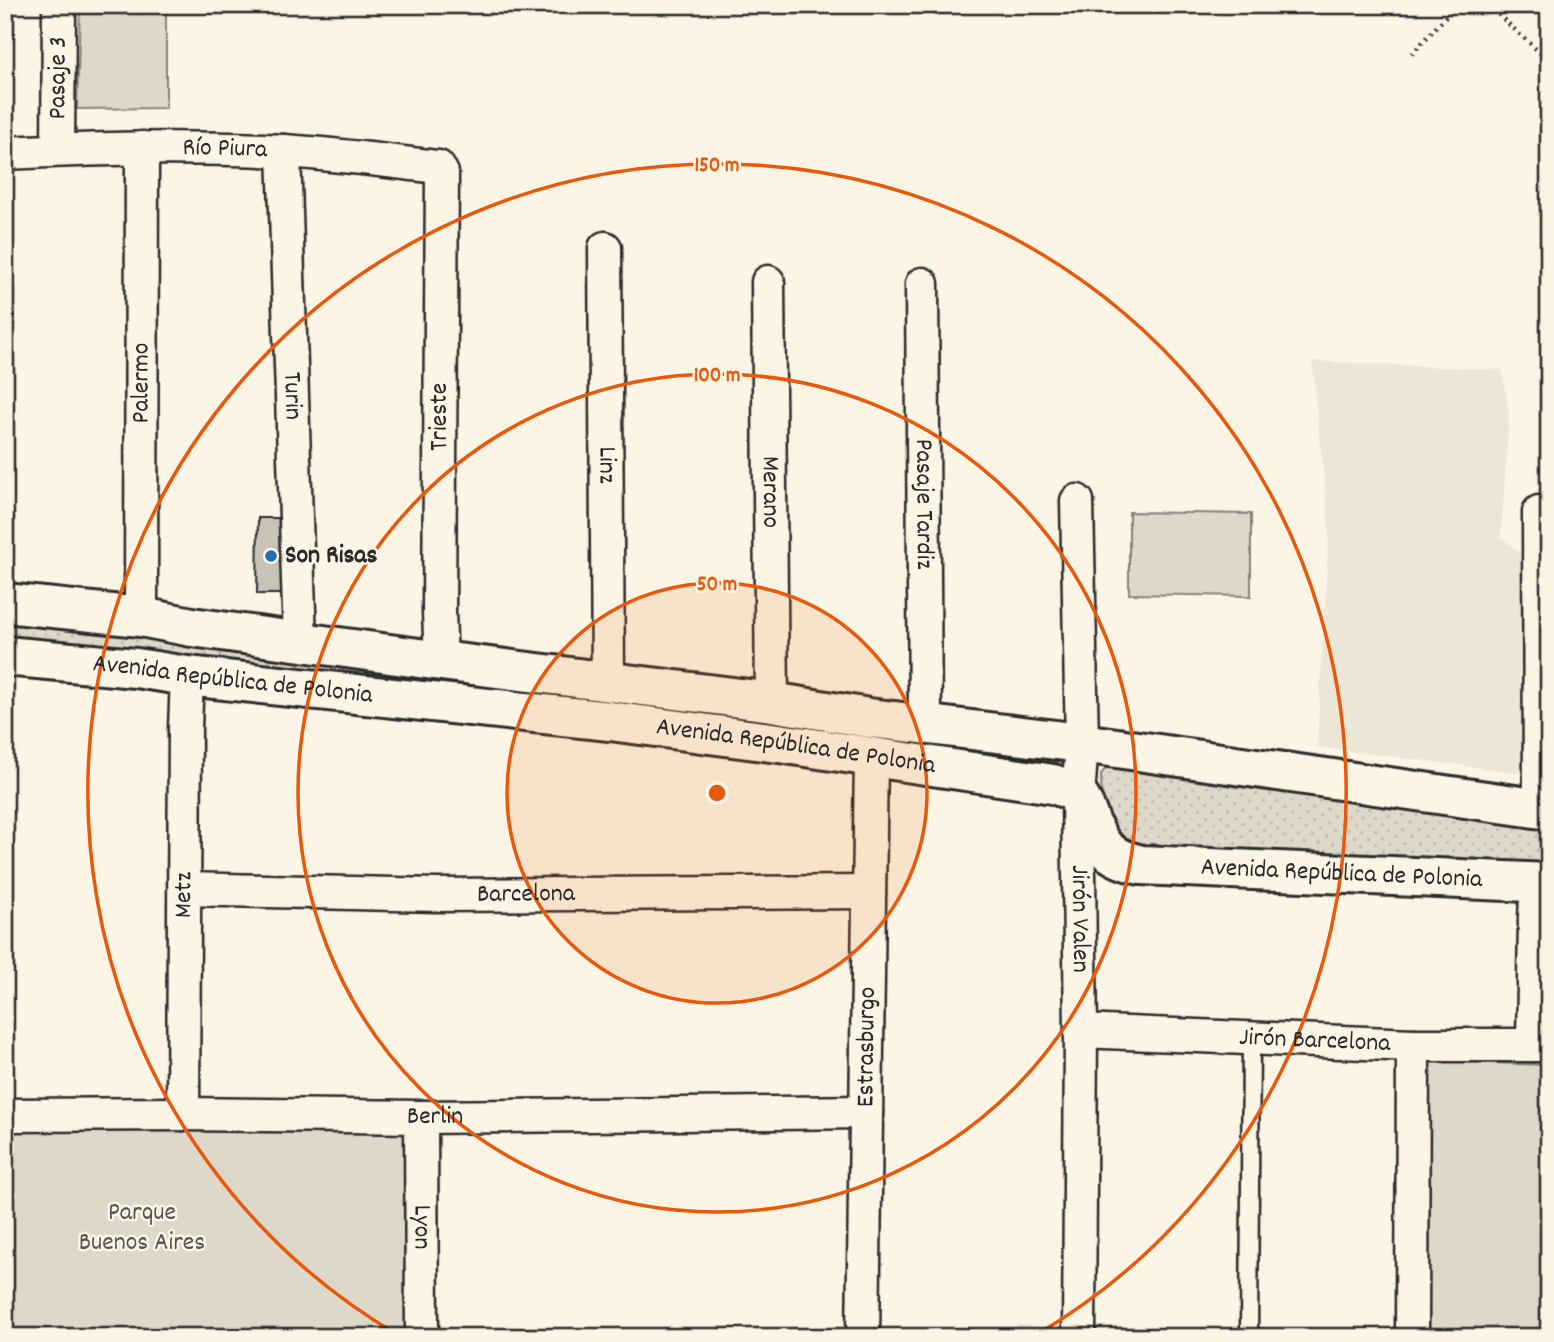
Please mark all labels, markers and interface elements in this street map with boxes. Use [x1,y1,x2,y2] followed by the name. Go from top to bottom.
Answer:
[40,36,77,120] street label: Pasaje 3
[182,130,269,169] street label: Río Piura
[694,152,740,182] text: 150 m
[123,343,160,423] street label: Palermo
[694,362,740,392] text: 100 m
[273,371,311,420] street label: Turin
[422,383,459,451] street label: Trieste
[905,439,942,569] street label: Pasaje Tardiz
[588,446,625,484] street label: Linz
[751,456,789,528] street label: Merano
[285,538,378,575] place label: Son Risas
[263,548,279,564] marker: Son Risas
[697,571,737,601] text: 50 m
[91,646,375,714] street label: Avenida República de Polonia
[654,709,939,785] street label: Avenida República de Polonia
[705,781,729,805] centre of rings
[1200,849,1484,899] street label: Avenida República de Polonia
[1060,865,1099,973] street label: Jirón Valen
[166,872,203,918] street label: Metz
[477,876,576,913] street label: Barcelona
[848,987,886,1107] street label: Estrasburgo
[1238,1019,1392,1063] street label: Jirón Barcelona
[407,1098,463,1136] street label: Berlin
[79,1195,205,1262] park label: Parque Buenos Aires
[403,1205,440,1249] street label: Lyon

